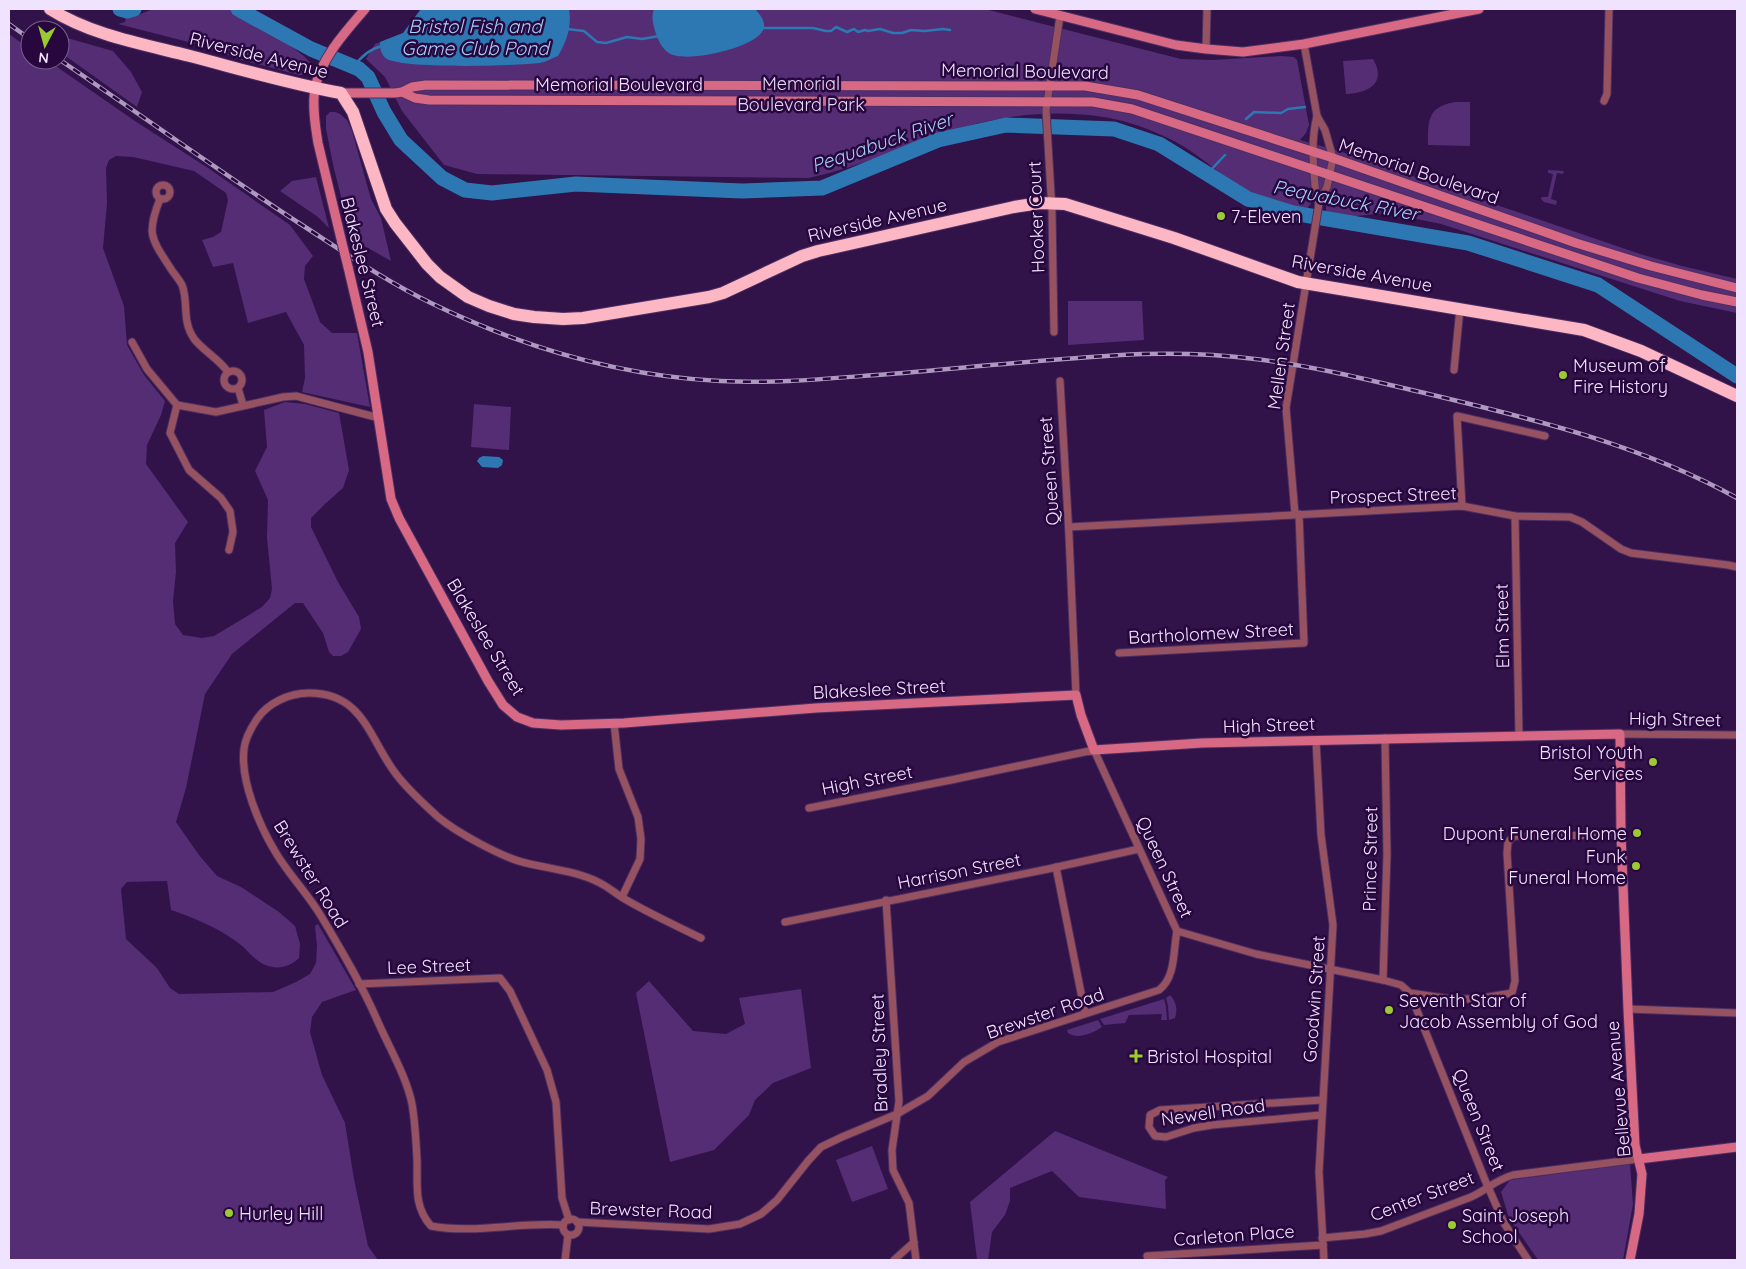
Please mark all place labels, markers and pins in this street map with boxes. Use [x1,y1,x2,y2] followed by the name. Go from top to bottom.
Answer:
[1231,205,1302,228] place label: 7-Eleven
[1215,210,1227,222] marker: 7-Eleven
[1573,354,1668,398] place label: Museum of Fire History
[1557,369,1569,381] marker: Museum of Fire History
[1539,741,1643,785] place label: Bristol Youth Services
[1647,756,1659,768] marker: Bristol Youth Services
[1443,822,1627,845] place label: Dupont Funeral Home
[1631,827,1643,839] marker: Dupont Funeral Home
[1508,845,1626,889] place label: Funk Funeral Home
[1630,860,1642,872] marker: Funk Funeral Home
[1399,989,1598,1033] place label: Seventh Star of Jacob Assembly of God
[1383,1004,1395,1016] marker: Seventh Star of Jacob Assembly of God
[1147,1045,1272,1068] place label: Bristol Hospital
[1129,1049,1143,1063] marker: Bristol Hospital
[239,1202,323,1225] place label: Hurley Hill
[1462,1204,1569,1248] place label: Saint Joseph School
[223,1207,235,1219] marker: Hurley Hill
[1446,1219,1458,1231] marker: Saint Joseph School

